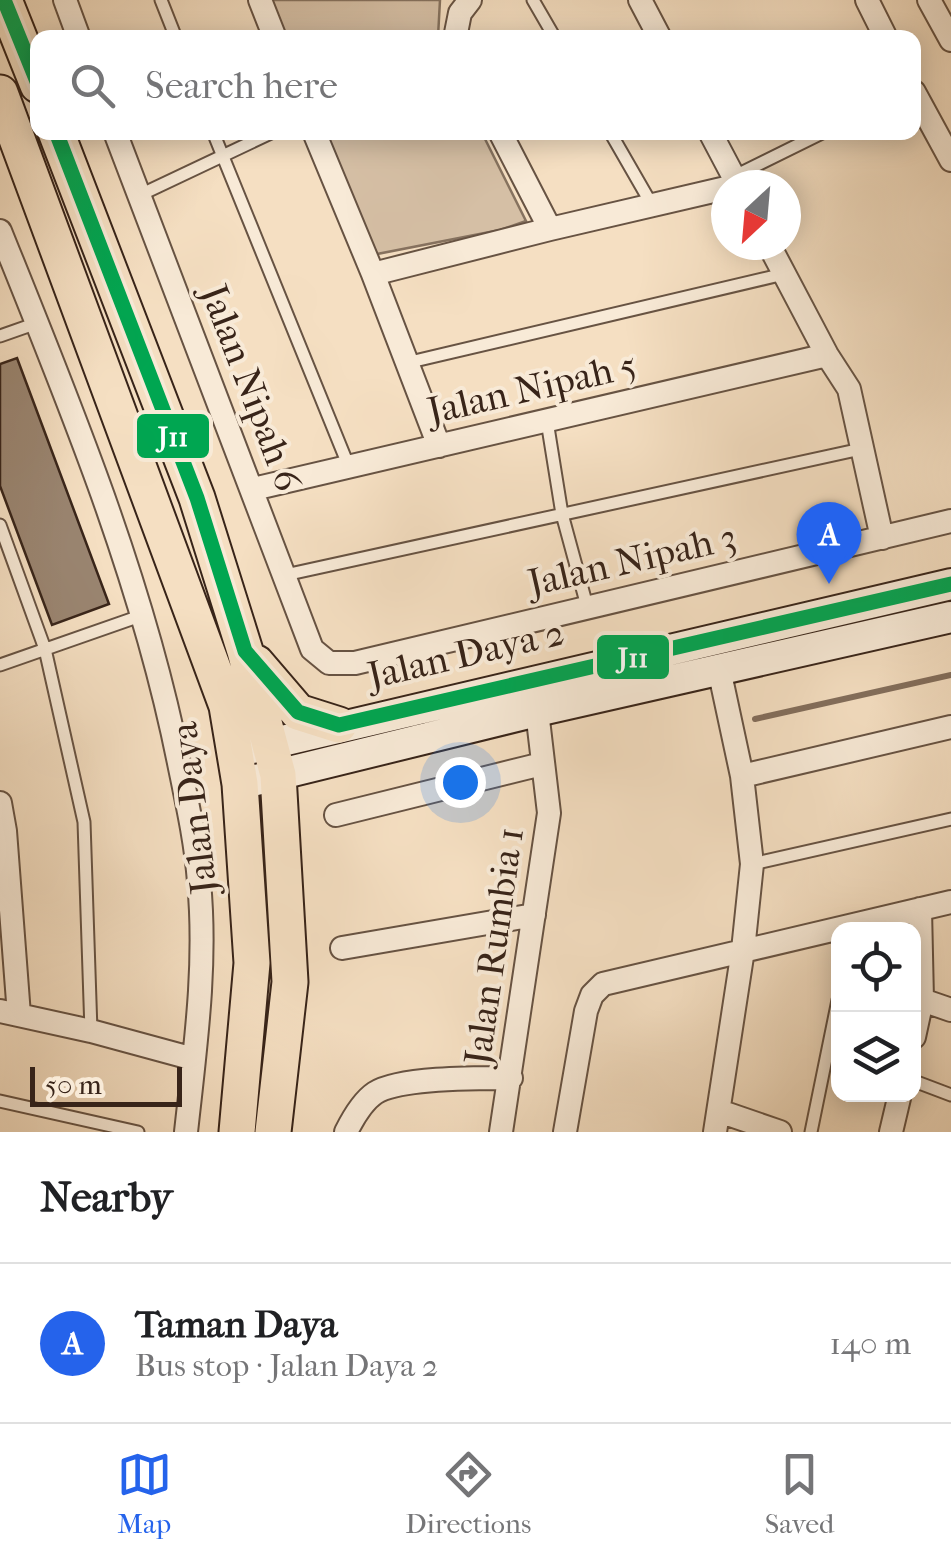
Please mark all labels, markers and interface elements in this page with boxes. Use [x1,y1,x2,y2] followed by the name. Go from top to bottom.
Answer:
[30,30,921,140] search box
[65,58,120,113] icon: search
[145,63,338,108] text: Search here
[711,170,801,260] north arrow
[190,276,311,498] street label: Jalan Nipah 6
[420,342,641,435] street label: Jalan Nipah 5
[135,412,211,460] line badge: J11
[155,420,188,453] text: J11
[796,502,862,584] pin: A
[521,514,740,606] street label: Jalan Nipah 3
[360,610,569,699] street label: Jalan Daya 2
[595,633,671,681] line badge: J11
[615,641,648,674] text: J11
[161,719,227,899] street label: Jalan Daya
[435,757,486,808] your location
[455,824,533,1071] street label: Jalan Rumbia 1
[831,922,921,1102] map controls
[831,922,921,1012] button: locate
[831,1012,921,1102] button: layers
[30,1062,182,1106] scale bar
[45,1068,102,1101] text: 50 m
[40,1173,172,1222] text: Nearby
[135,1302,338,1347] text: Taman Daya
[62,1325,83,1362] text: A
[830,1325,911,1362] text: 140 m
[135,1347,438,1384] text: Bus stop · Jalan Daya 2
[117,1447,172,1540] tab: Map
[405,1447,531,1540] tab: Directions
[765,1447,834,1540] tab: Saved

